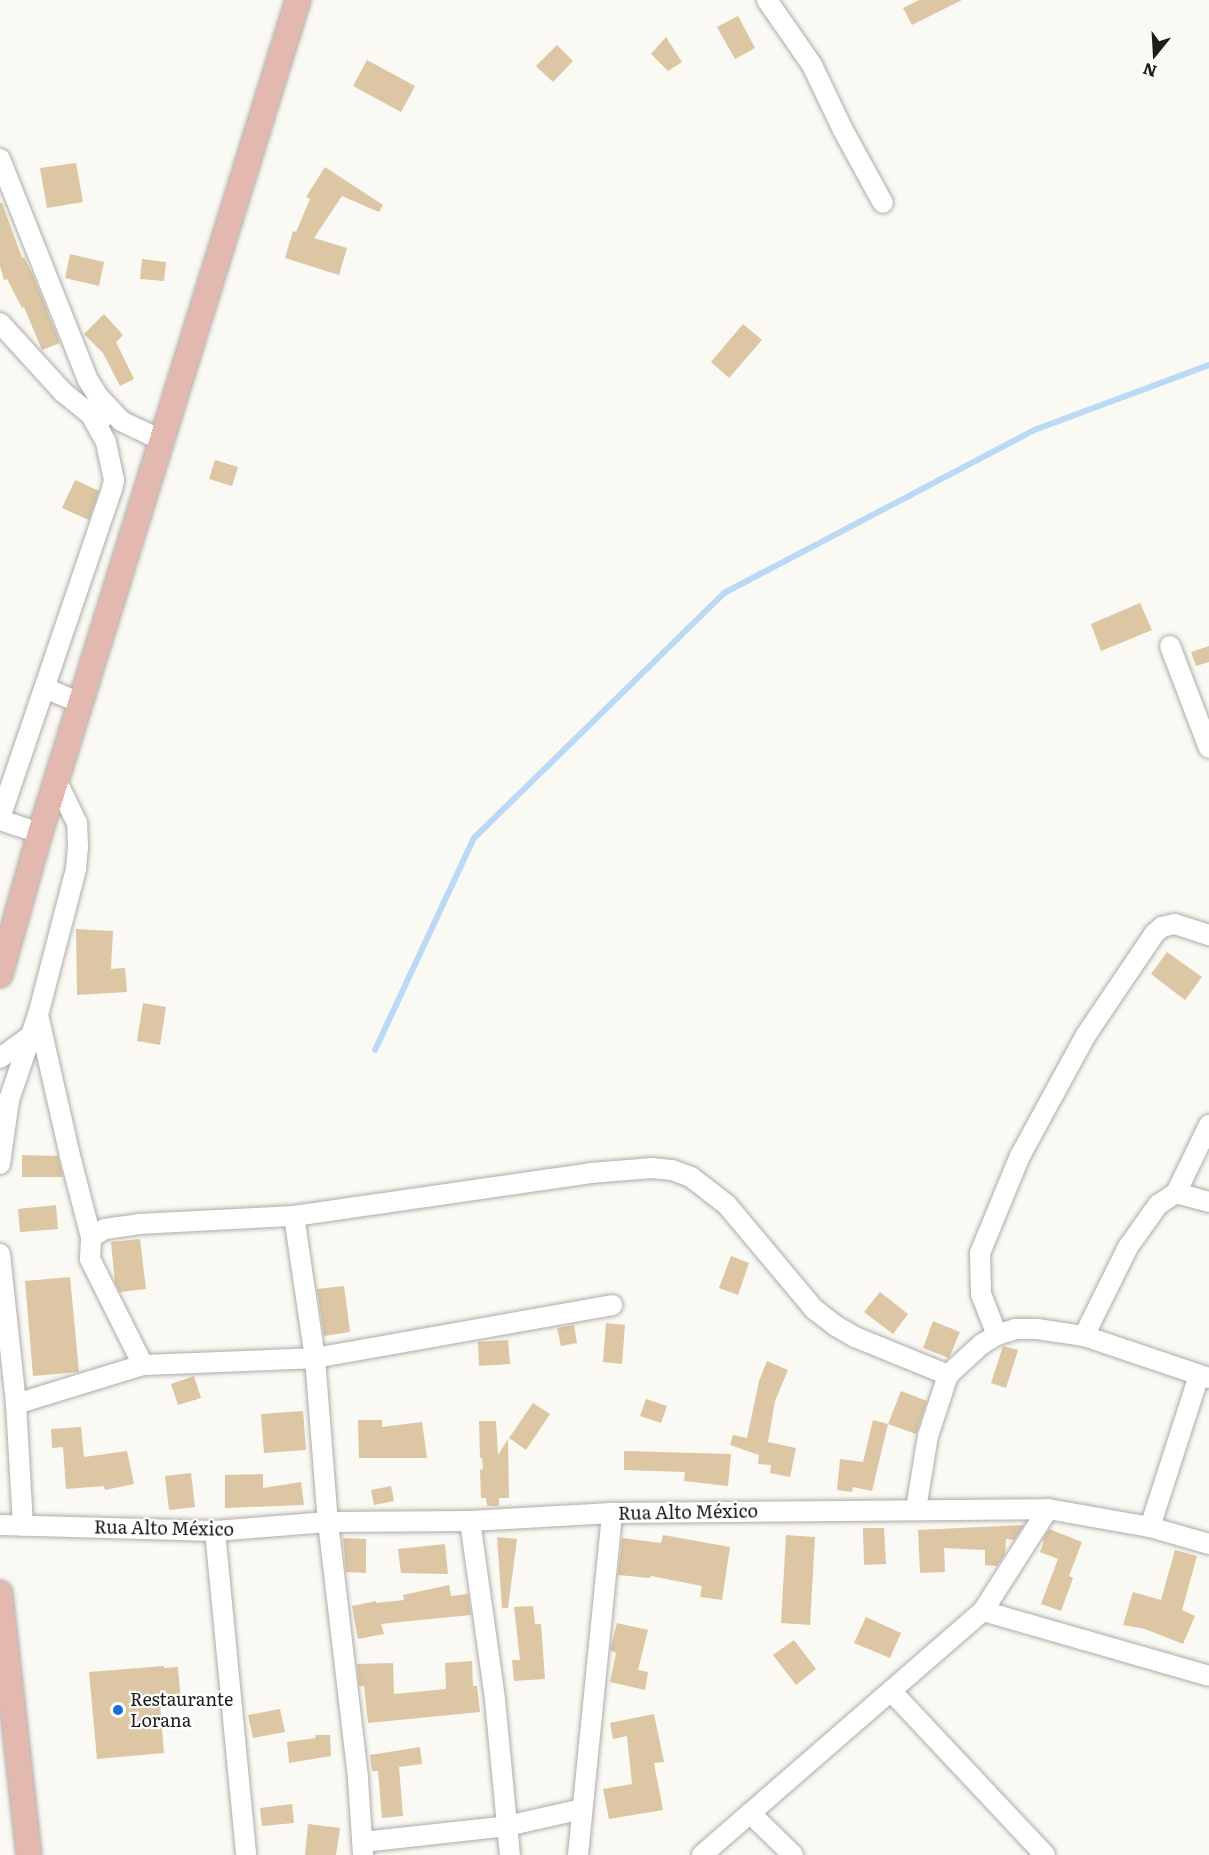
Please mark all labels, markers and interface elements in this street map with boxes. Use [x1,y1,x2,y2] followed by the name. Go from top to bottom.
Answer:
[1125,24,1185,84] north arrow
[1139,58,1160,85] text: N
[618,1500,758,1524] street label: Rua Alto México
[94,1516,234,1540] street label: Rua Alto México
[130,1689,233,1732] place label: Restaurante Lorana
[111,1703,125,1717] marker: Restaurante Lorana

